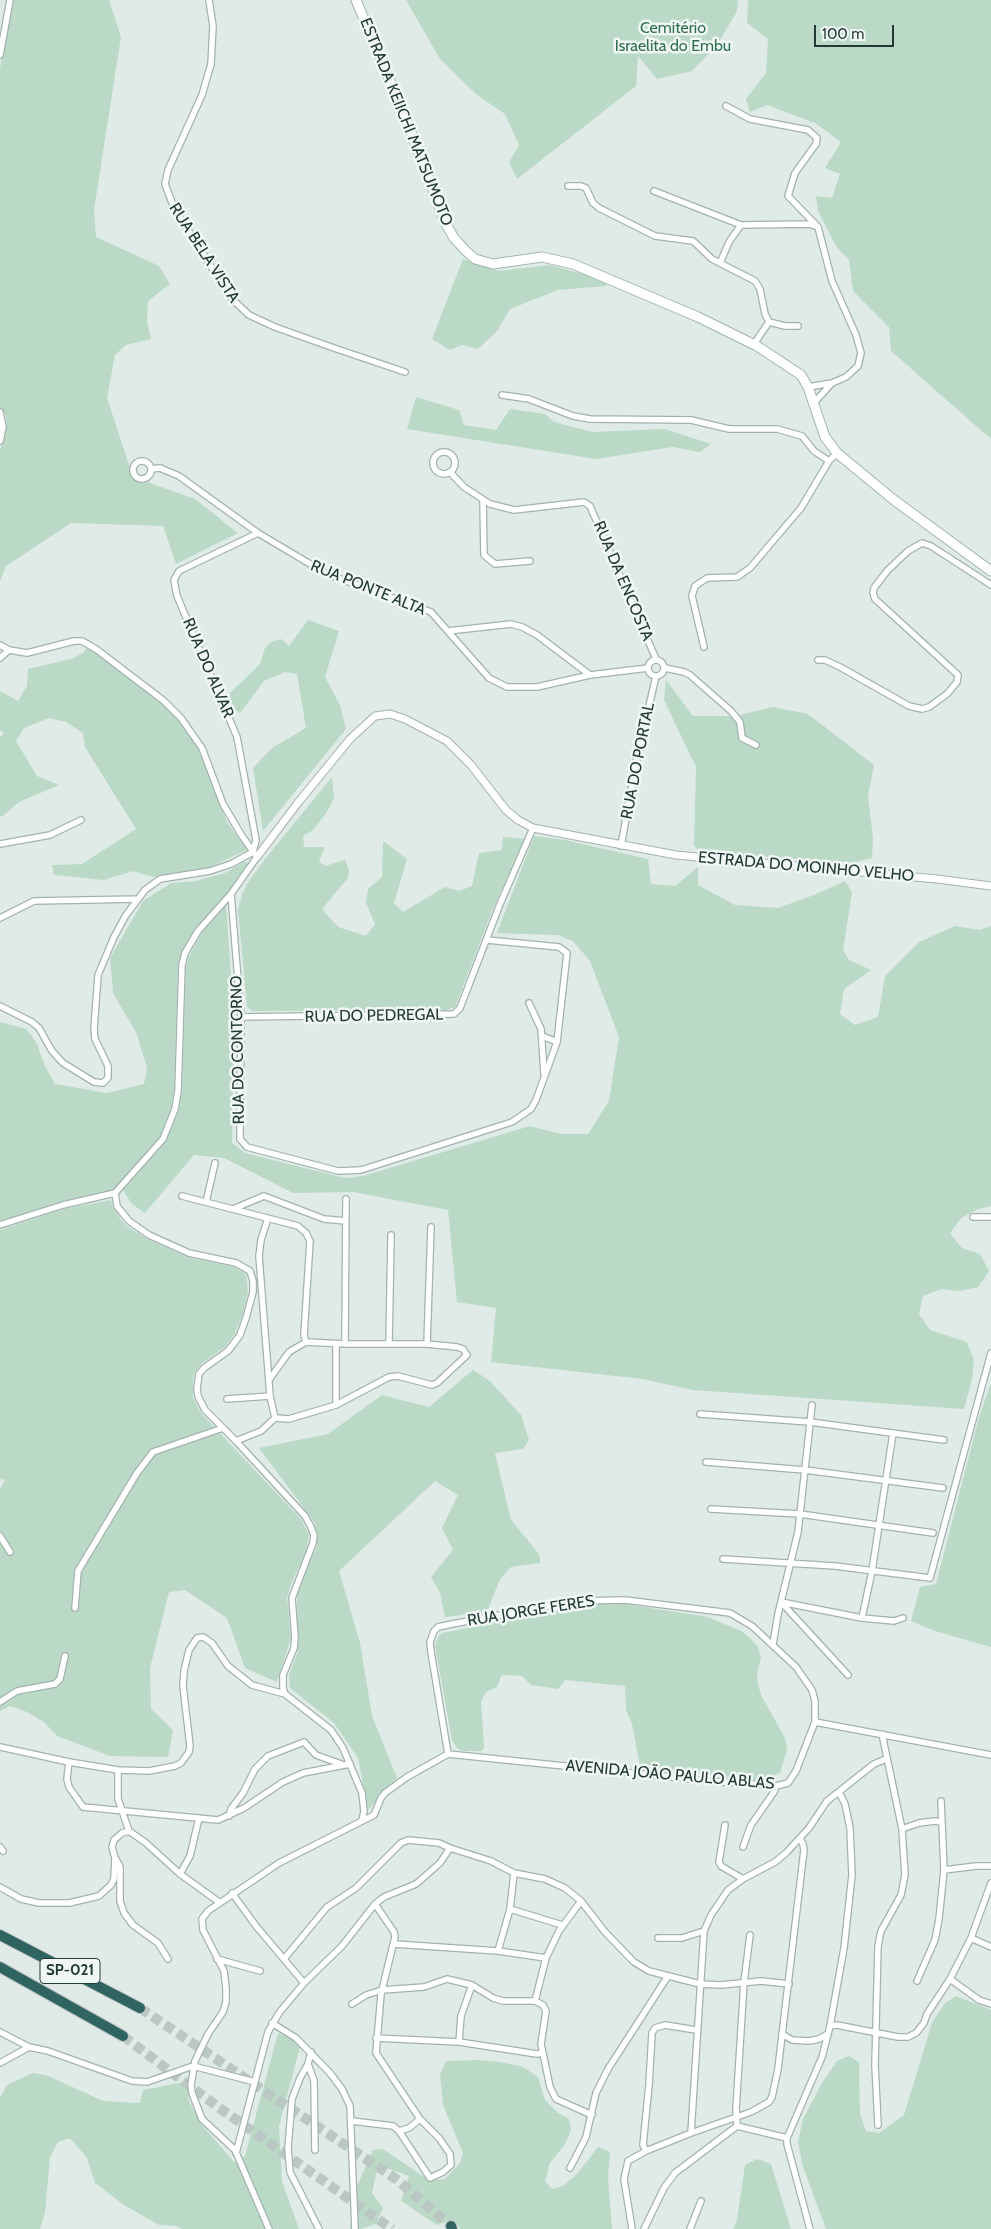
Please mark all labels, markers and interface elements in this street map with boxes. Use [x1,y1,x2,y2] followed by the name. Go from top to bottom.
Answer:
[355,15,457,229] street label: ESTRADA KEIICHI MATSUMOTO
[816,15,896,47] scale bar
[615,18,731,56] park label: Cemitério Israelita do Embu
[822,25,864,43] text: 100 m
[165,200,243,306] street label: RUA BELA VISTA
[589,518,657,644] street label: RUA DA ENCOSTA
[308,556,428,620] street label: RUA PONTE ALTA
[178,615,238,721] street label: RUA DO ALVAR
[617,701,659,821] street label: RUA DO PORTAL
[697,848,915,886] street label: ESTRADA DO MOINHO VELHO
[227,975,249,1125] street label: RUA DO CONTORNO
[305,1005,443,1027] street label: RUA DO PEDREGAL
[466,1591,596,1631] street label: RUA JORGE FERES
[565,1756,775,1794] street label: AVENIDA JOÃO PAULO ABLAS
[40,1958,100,1984] road number: SP-021

